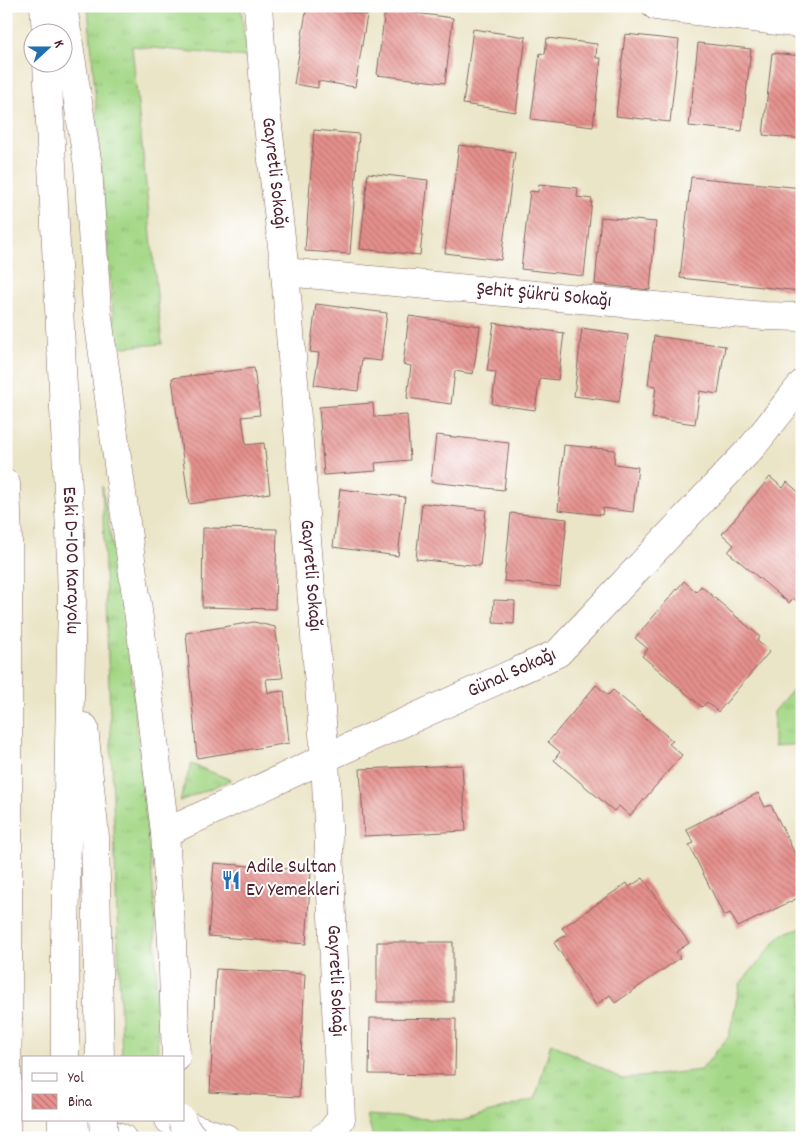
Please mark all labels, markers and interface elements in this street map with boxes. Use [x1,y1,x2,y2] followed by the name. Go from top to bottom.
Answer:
[22,22,72,72] north arrow
[48,37,69,51] text: K
[253,116,294,231] street label: Gayretli Sokağı
[475,276,613,316] street label: Şehit Şükrü Sokağı
[54,486,86,635] street label: Eski D-100 Karayolu
[291,519,329,633] street label: Gayretli Sokağı
[463,641,561,706] street label: Günal Sokağı
[246,854,340,905] place label: Adile Sultan Ev Yemekleri
[220,869,242,891] restaurant icon: Adile Sultan Ev Yemekleri
[318,924,351,1037] street label: Gayretli Sokağı
[22,1056,185,1122] legend
[68,1068,84,1090] text: Yol
[68,1092,93,1114] text: Bina

